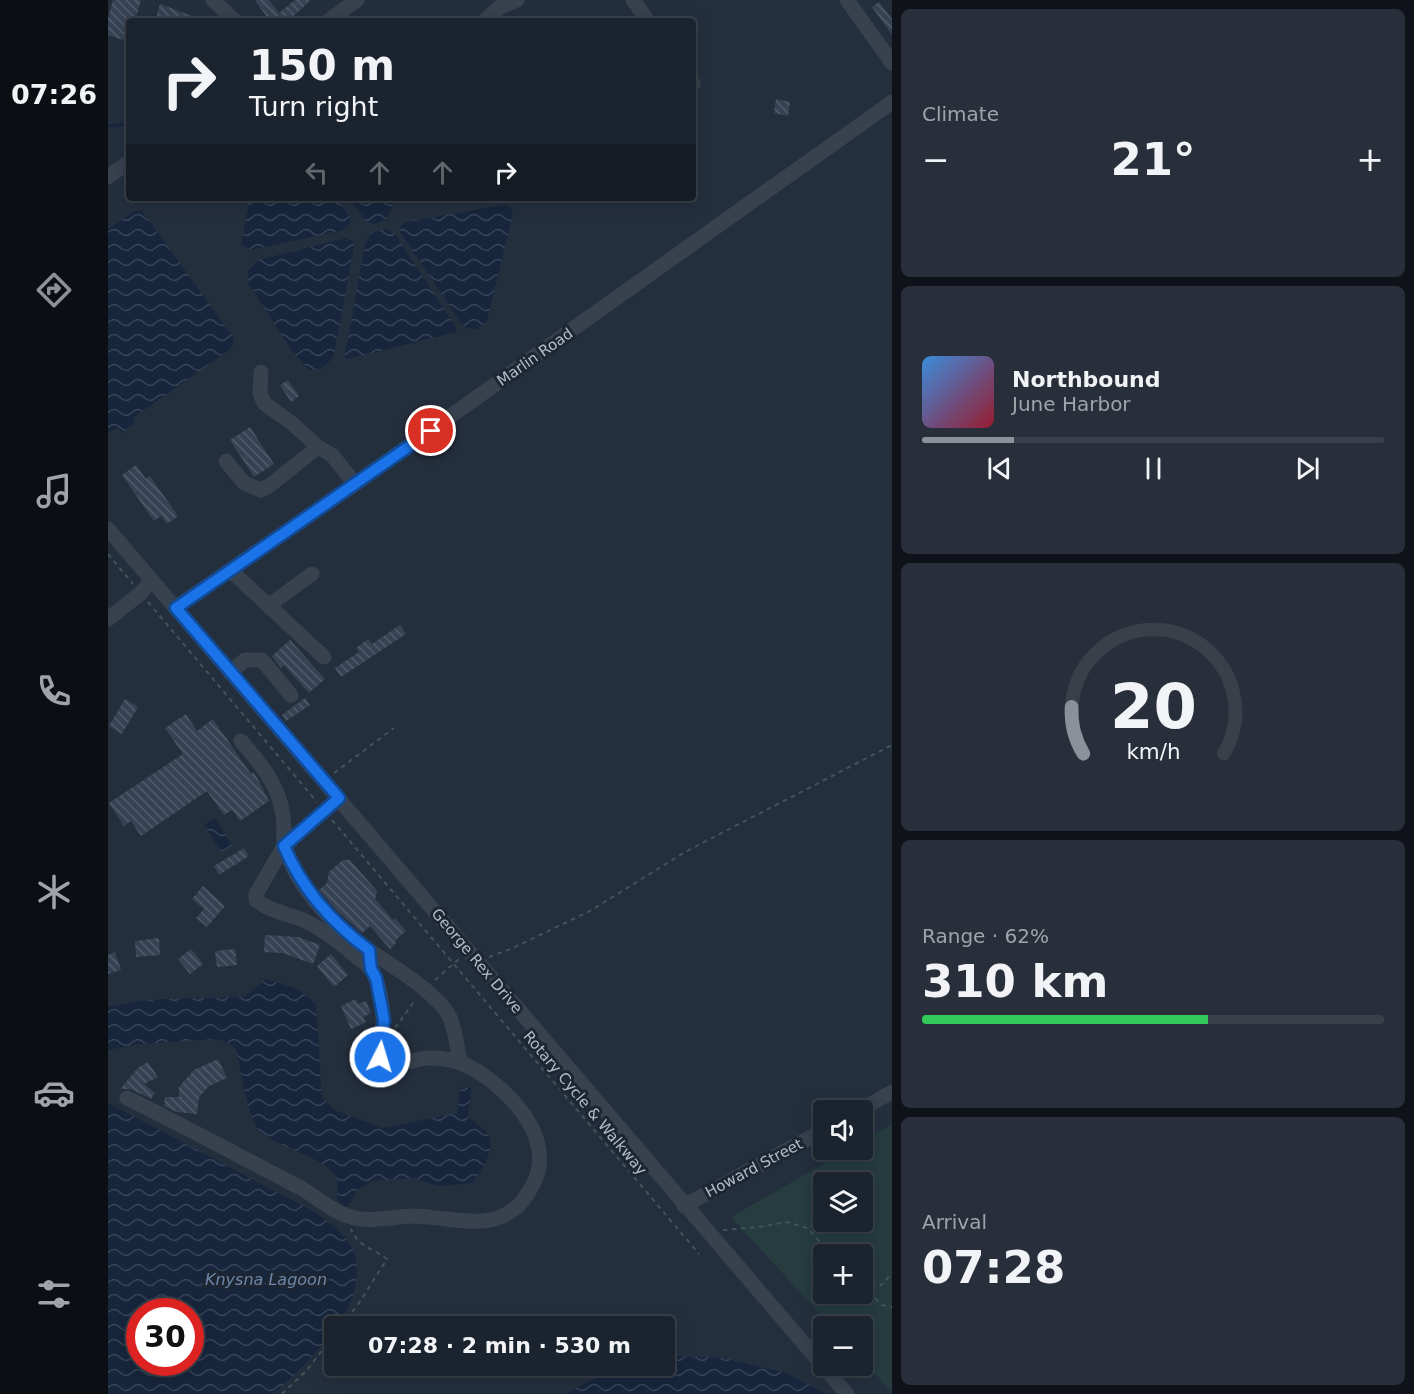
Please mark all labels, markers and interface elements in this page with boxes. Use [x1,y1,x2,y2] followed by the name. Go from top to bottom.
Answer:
[249,41,395,90] text: 150 m
[150,42,228,120] icon: right
[11,79,97,110] text: 07:26
[249,91,378,122] text: Turn right
[922,102,999,126] text: Climate
[1110,133,1196,186] text: 21°
[922,140,950,179] text: −
[1356,140,1384,179] text: +
[300,156,333,189] icon: left
[363,156,396,189] icon: ahead
[426,156,459,189] icon: ahead
[489,156,522,189] icon: right
[33,269,75,311] icon: directions
[494,324,576,390] street label: Marlin Road
[1012,367,1161,392] text: Northbound
[1012,392,1131,416] text: June Harbor
[405,405,456,456] pin
[414,414,447,447] icon: arrive
[983,452,1016,485] icon: previous
[1137,452,1170,485] icon: pause
[1291,452,1324,485] icon: next
[33,470,75,512] icon: music
[33,670,75,712] icon: phone
[1110,670,1196,743] text: 20
[1126,739,1180,764] text: km/h
[33,871,75,913] icon: climate
[428,905,526,1017] street label: George Rex Drive
[922,924,1049,948] text: Range · 62%
[922,955,1108,1008] text: 310 km
[348,1025,412,1089] position arrow
[520,1027,651,1179] street label: Rotary Cycle & Walkway
[33,1072,75,1114] icon: car
[813,1100,873,1376] map controls
[813,1100,873,1160] button: sound
[702,1135,806,1201] street label: Howard Street
[813,1172,873,1232] button: layers
[922,1210,987,1234] text: Arrival
[922,1241,1065,1294] text: 07:28
[813,1244,873,1304] button: +
[205,1270,327,1289] water label: Knysna Lagoon
[33,1273,75,1315] icon: filters
[126,1298,204,1376] speed limit sign: 30
[813,1316,873,1376] button: −
[368,1333,631,1358] text: 07:28 · 2 min · 530 m

